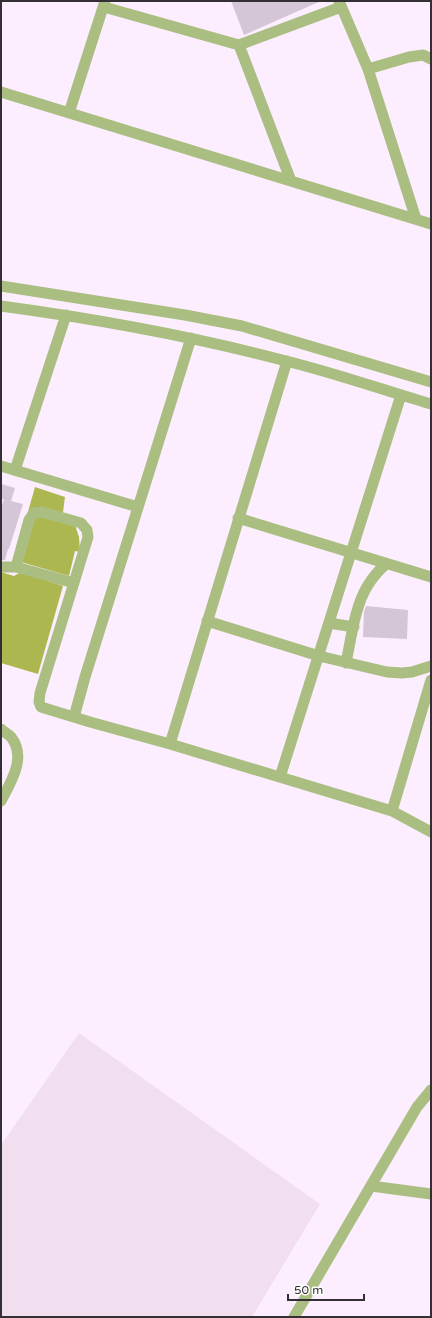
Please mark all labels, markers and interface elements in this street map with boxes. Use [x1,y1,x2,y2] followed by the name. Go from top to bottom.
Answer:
[288,1276,364,1302] scale bar
[294,1283,323,1297] text: 50 m

